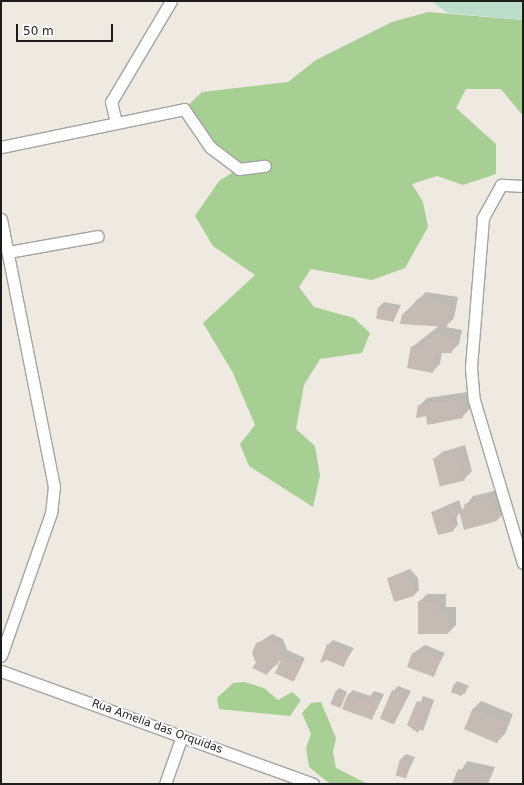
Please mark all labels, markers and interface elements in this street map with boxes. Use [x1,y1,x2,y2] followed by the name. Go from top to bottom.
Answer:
[18,16,115,42] scale bar
[23,24,54,38] text: 50 m
[90,697,224,757] street label: Rua Amelia das Orquidas

